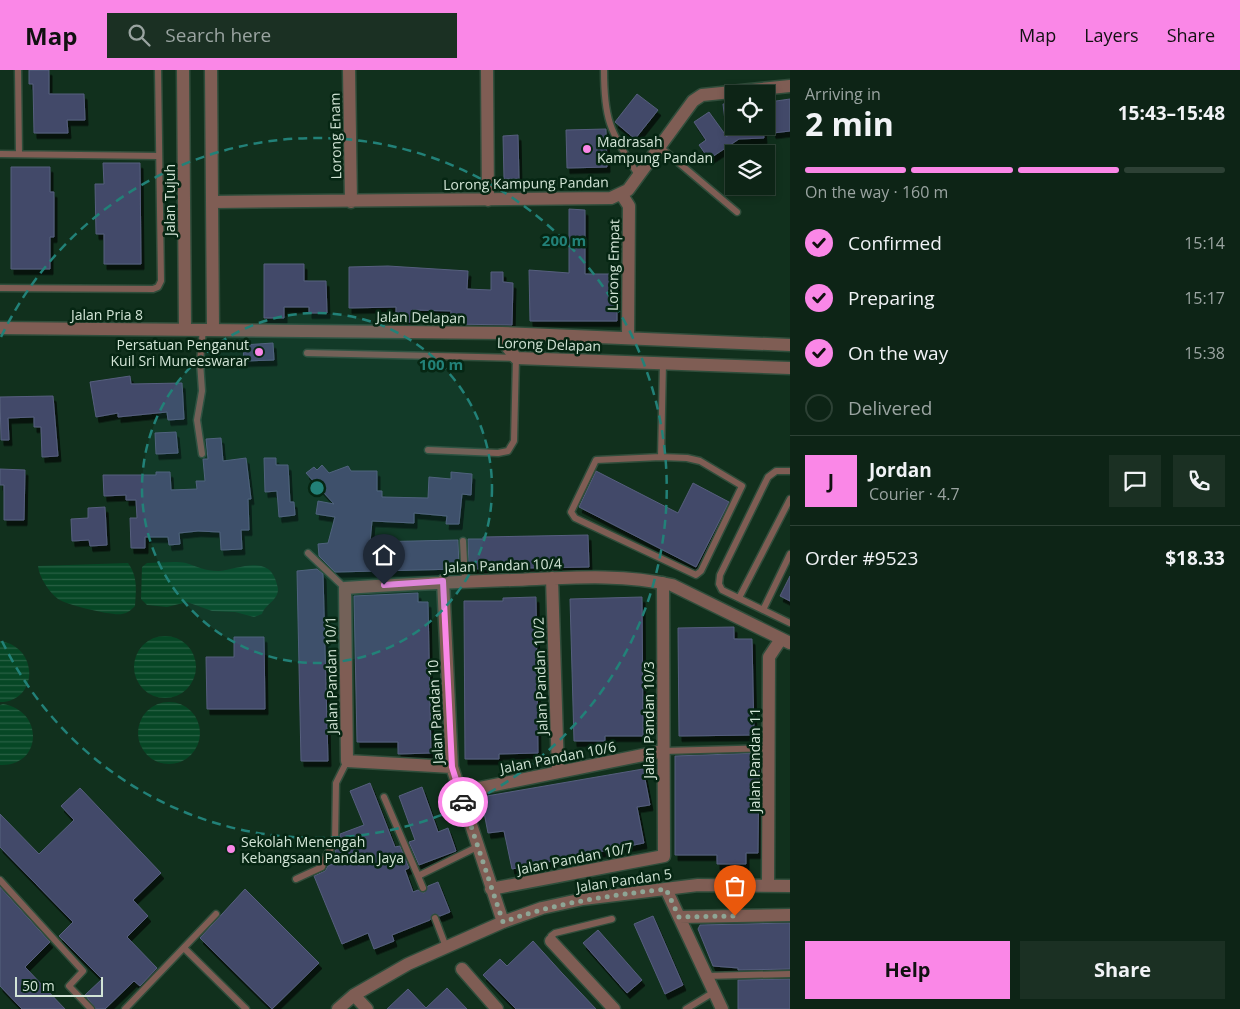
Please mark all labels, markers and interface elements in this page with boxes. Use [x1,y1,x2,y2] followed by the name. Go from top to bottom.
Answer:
[107,13,457,58] search box
[25,19,77,52] text: Map
[125,21,153,49] icon: search
[165,22,271,48] text: Search here
[1019,23,1056,47] text: Map
[1084,23,1139,47] text: Layers
[1167,23,1215,47] text: Share
[805,83,881,105] text: Arriving in
[725,85,775,195] map controls
[725,85,775,135] button: locate
[325,92,345,180] street label: Lorong Enam
[1118,100,1225,126] text: 15:43–15:48
[805,102,894,145] text: 2 min
[597,132,713,167] place label: Madrasah Kampung Pandan
[581,143,593,155] marker: Madrasah Kampung Pandan
[725,145,775,195] button: layers
[160,164,179,238] street label: Jalan Tujuh
[443,172,609,194] street label: Lorong Kampung Pandan
[805,181,948,203] text: On the way · 160 m
[603,219,623,311] street label: Lorong Empat
[805,229,833,257] icon: check
[542,230,586,250] text: 200 m
[848,230,942,256] text: Confirmed
[1184,232,1225,254] text: 15:14
[805,284,833,312] icon: check
[848,285,935,311] text: Preparing
[1184,287,1225,309] text: 15:17
[69,305,143,324] street label: Jalan Pria 8
[374,307,466,327] street label: Jalan Delapan
[497,333,601,355] street label: Lorong Delapan
[111,335,249,370] place label: Persatuan Penganut Kuil Sri Muneeswarar
[805,339,833,367] icon: check
[848,340,948,366] text: On the way
[1184,342,1225,364] text: 15:38
[253,346,265,358] marker: Persatuan Penganut Kuil Sri Muneeswarar
[419,354,463,374] text: 100 m
[848,395,932,421] text: Delivered
[1109,455,1161,507] button: chat
[1173,455,1225,507] button: phone
[869,457,932,483] text: Jordan
[828,468,834,494] text: J
[308,479,326,497] centre of rings
[869,483,960,505] text: Courier · 4.7
[363,534,405,585] pin
[370,541,398,569] icon: home
[805,545,918,571] text: Order #9523
[1165,545,1225,571] text: $18.33
[442,553,562,577] street label: Jalan Pandan 10/4
[320,616,342,736] street label: Jalan Pandan 10/1
[528,617,552,737] street label: Jalan Pandan 10/2
[423,659,447,767] street label: Jalan Pandan 10
[639,661,658,781] street label: Jalan Pandan 10/3
[745,708,764,814] street label: Jalan Pandan 11
[497,736,618,778] street label: Jalan Pandan 10/6
[438,777,488,827] courier
[449,788,477,816] icon: car
[241,832,404,867] place label: Sekolah Menengah Kebangsaan Pandan Jaya
[514,837,635,879] street label: Jalan Pandan 10/7
[225,843,237,855] marker: Sekolah Menengah Kebangsaan Pandan Jaya
[573,864,673,896] street label: Jalan Pandan 5
[714,865,756,916] pin
[721,872,749,900] icon: bag
[805,941,1010,999] button: Help
[1020,941,1225,999] button: Share
[15,974,102,997] scale bar
[22,976,55,995] text: 50 m

